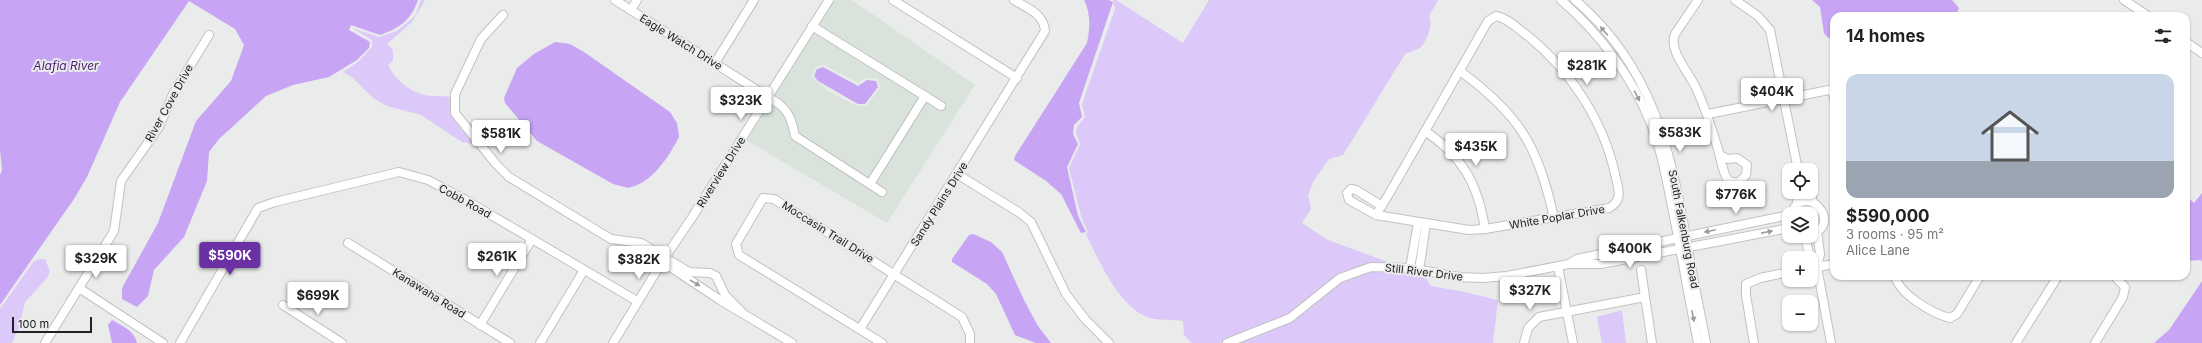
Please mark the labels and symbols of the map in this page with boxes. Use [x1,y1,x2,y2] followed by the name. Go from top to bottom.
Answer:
[637,11,725,73] street label: Eagle Watch Drive
[1600,26,1609,37] one-way arrow
[1559,52,1615,86] pin: $281K
[32,58,99,73] water label: Alafia River
[142,62,196,144] street label: River Cove Drive
[1744,78,1800,112] pin: $404K
[713,87,769,121] pin: $323K
[1634,90,1640,102] one-way arrow
[1652,119,1708,153] pin: $583K
[473,120,529,154] pin: $581K
[1448,133,1504,167] pin: $435K
[694,134,748,210] street label: Riverview Drive
[907,159,971,249] street label: Sandy Plains Drive
[1666,168,1702,290] street label: South Falkenburg Road
[436,181,494,221] street label: Cobb Road
[1708,181,1764,215] pin: $776K
[779,198,877,266] street label: Moccasin Trail Drive
[1508,202,1606,232] street label: White Poplar Drive
[1704,228,1716,234] one-way arrow
[1761,228,1773,234] one-way arrow
[1602,235,1658,269] pin: $400K
[202,242,258,276] pin: $590K
[469,243,525,277] pin: $261K
[68,245,124,279] pin: $329K
[611,246,667,280] pin: $382K
[1384,260,1464,284] street label: Still River Drive
[390,265,468,321] street label: Kanawaha Road
[1502,277,1558,311] pin: $327K
[690,279,700,287] one-way arrow
[290,282,346,316] pin: $699K
[1690,310,1696,322] one-way arrow
[12,315,92,334] scale bar

